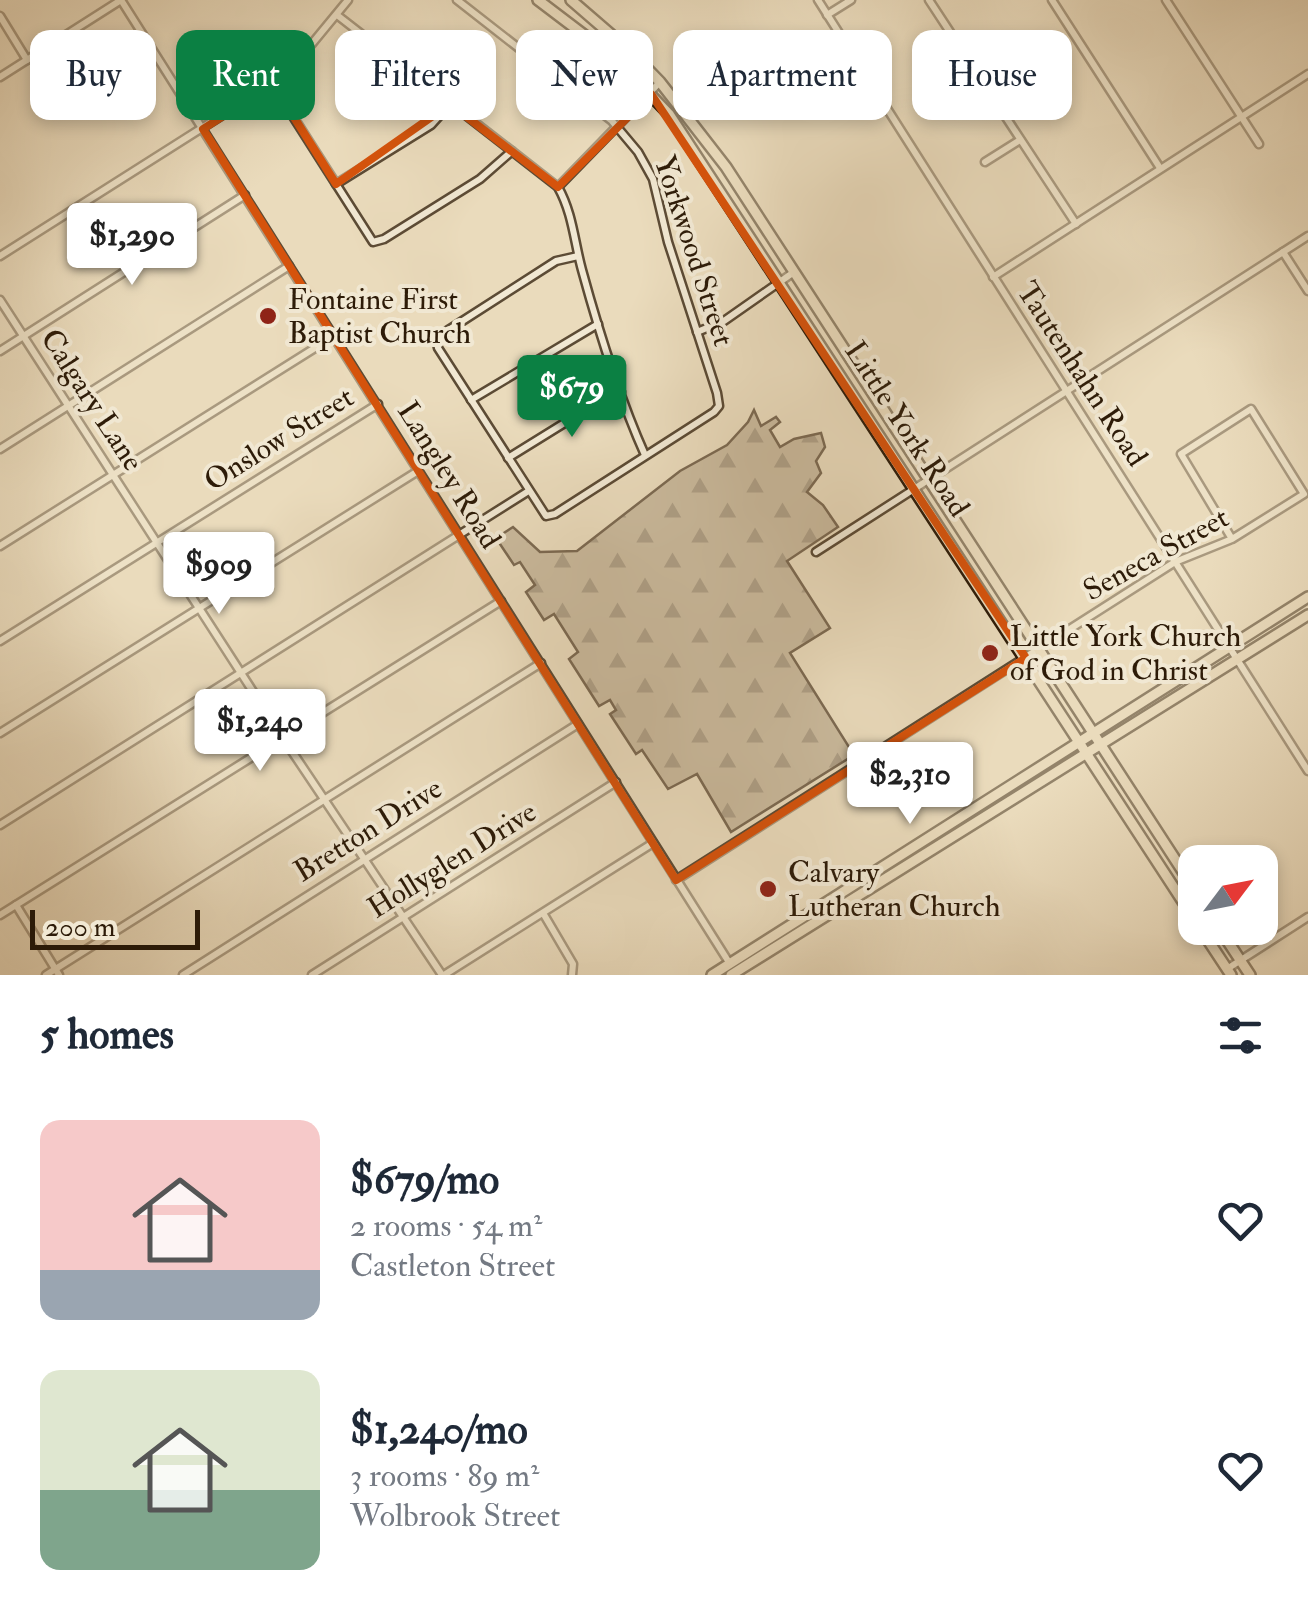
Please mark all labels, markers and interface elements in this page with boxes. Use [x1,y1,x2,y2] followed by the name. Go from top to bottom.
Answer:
[30,30,156,120] chip: Buy
[176,30,315,120] chip: Rent
[335,30,496,120] chip: Filters
[516,30,653,120] chip: New
[673,30,892,120] chip: Apartment
[912,30,1072,120] chip: House
[646,151,742,351] street label: Yorkwood Street
[51,203,213,288] pin: $1,290
[89,215,175,255] text: $1,290
[1009,275,1156,473] street label: Tautenhahn Road
[288,281,471,352] place label: Fontaine First Baptist Church
[257,305,279,327] marker: Fontaine First Baptist Church
[32,322,152,478] street label: Calgary Lane
[836,334,978,524] street label: Little York Road
[513,355,631,440] pin: $679
[539,367,605,407] text: $679
[198,378,361,499] street label: Onslow Street
[389,395,509,556] street label: Langley Road
[1077,499,1235,609] street label: Seneca Street
[160,532,278,617] pin: $909
[185,544,253,584] text: $909
[1010,618,1241,689] place label: Little York Church of God in Christ
[979,642,1001,664] marker: Little York Church of God in Christ
[179,689,341,774] pin: $1,240
[216,701,304,741] text: $1,240
[829,742,991,827] pin: $2,310
[869,754,951,794] text: $2,310
[287,770,449,890] street label: Bretton Drive
[361,793,543,927] street label: Hollyglen Drive
[1178,845,1278,945] north arrow
[1178,845,1278,945] map controls
[788,854,1001,925] place label: Calvary Lutheran Church
[757,878,779,900] marker: Calvary Lutheran Church
[30,905,200,950] scale bar
[45,910,116,945] text: 200 m
[1213,1008,1268,1063] icon: filters
[40,1009,174,1061] text: 5 homes
[350,1154,499,1206] text: $679/mo
[120,1160,240,1280] icon: home
[1213,1193,1268,1248] icon: heart
[350,1206,542,1246] text: 2 rooms · 54 m²
[350,1246,555,1286] text: Castleton Street
[350,1404,528,1456] text: $1,240/mo
[120,1410,240,1530] icon: home
[1213,1443,1268,1498] icon: heart
[350,1456,539,1496] text: 3 rooms · 89 m²
[350,1496,560,1536] text: Wolbrook Street

